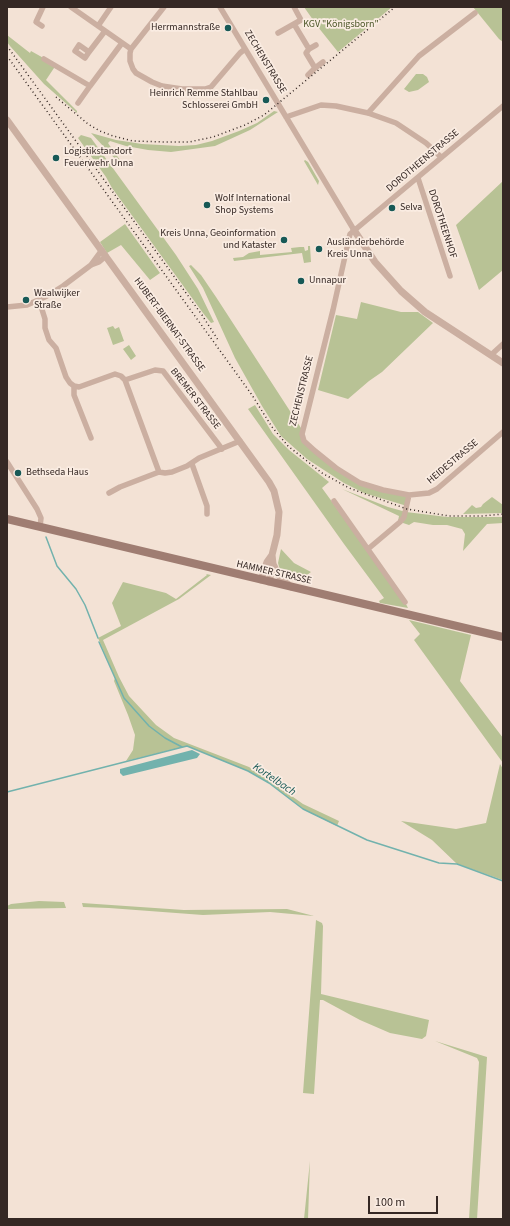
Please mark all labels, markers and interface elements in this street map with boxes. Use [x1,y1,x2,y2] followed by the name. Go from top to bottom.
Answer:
[303,19,379,31] park label: KGV "Königsborn"
[151,22,220,34] place label: Herrmannstraße
[223,23,233,33] marker: Herrmannstraße
[241,28,289,96] street label: ZECHENSTRASSE
[149,88,258,112] place label: Heinrich Remme Stahlbau Schlosserei GmbH
[261,95,271,105] marker: Heinrich Remme Stahlbau Schlosserei GmbH
[384,127,462,195] street label: DOROTHEENSTRASSE
[64,146,133,170] place label: Logistikstandort Feuerwehr Unna
[51,153,61,163] marker: Logistikstandort Feuerwehr Unna
[425,188,459,260] street label: DOROTHEENHOF
[215,193,290,216] place label: Wolf International Shop Systems
[202,200,212,210] marker: Wolf International Shop Systems
[400,202,422,214] place label: Selva
[387,203,397,213] marker: Selva
[160,228,276,252] place label: Kreis Unna, Geoinformation und Kataster
[279,235,289,245] marker: Kreis Unna, Geoinformation und Kataster
[327,237,404,260] place label: Ausländerbehörde Kreis Unna
[314,244,324,254] marker: Ausländerbehörde Kreis Unna
[309,275,346,287] place label: Unnapur
[131,276,207,374] street label: HUBERT-BIERNAT-STRASSE
[296,276,306,286] marker: Unnapur
[34,288,80,312] place label: Waalwijker Straße
[21,295,31,305] marker: Waalwijker Straße
[287,355,317,427] street label: ZECHENSTRASSE
[167,366,223,432] street label: BREMER STRASSE
[425,437,481,487] street label: HEIDESTRASSE
[26,467,88,479] place label: Bethseda Haus
[13,468,23,478] marker: Bethseda Haus
[235,559,313,587] street label: HAMMER STRASSE
[250,761,298,799] water label: Kortelbach
[370,1188,440,1214] scale bar
[375,1194,405,1211] text: 100 m

